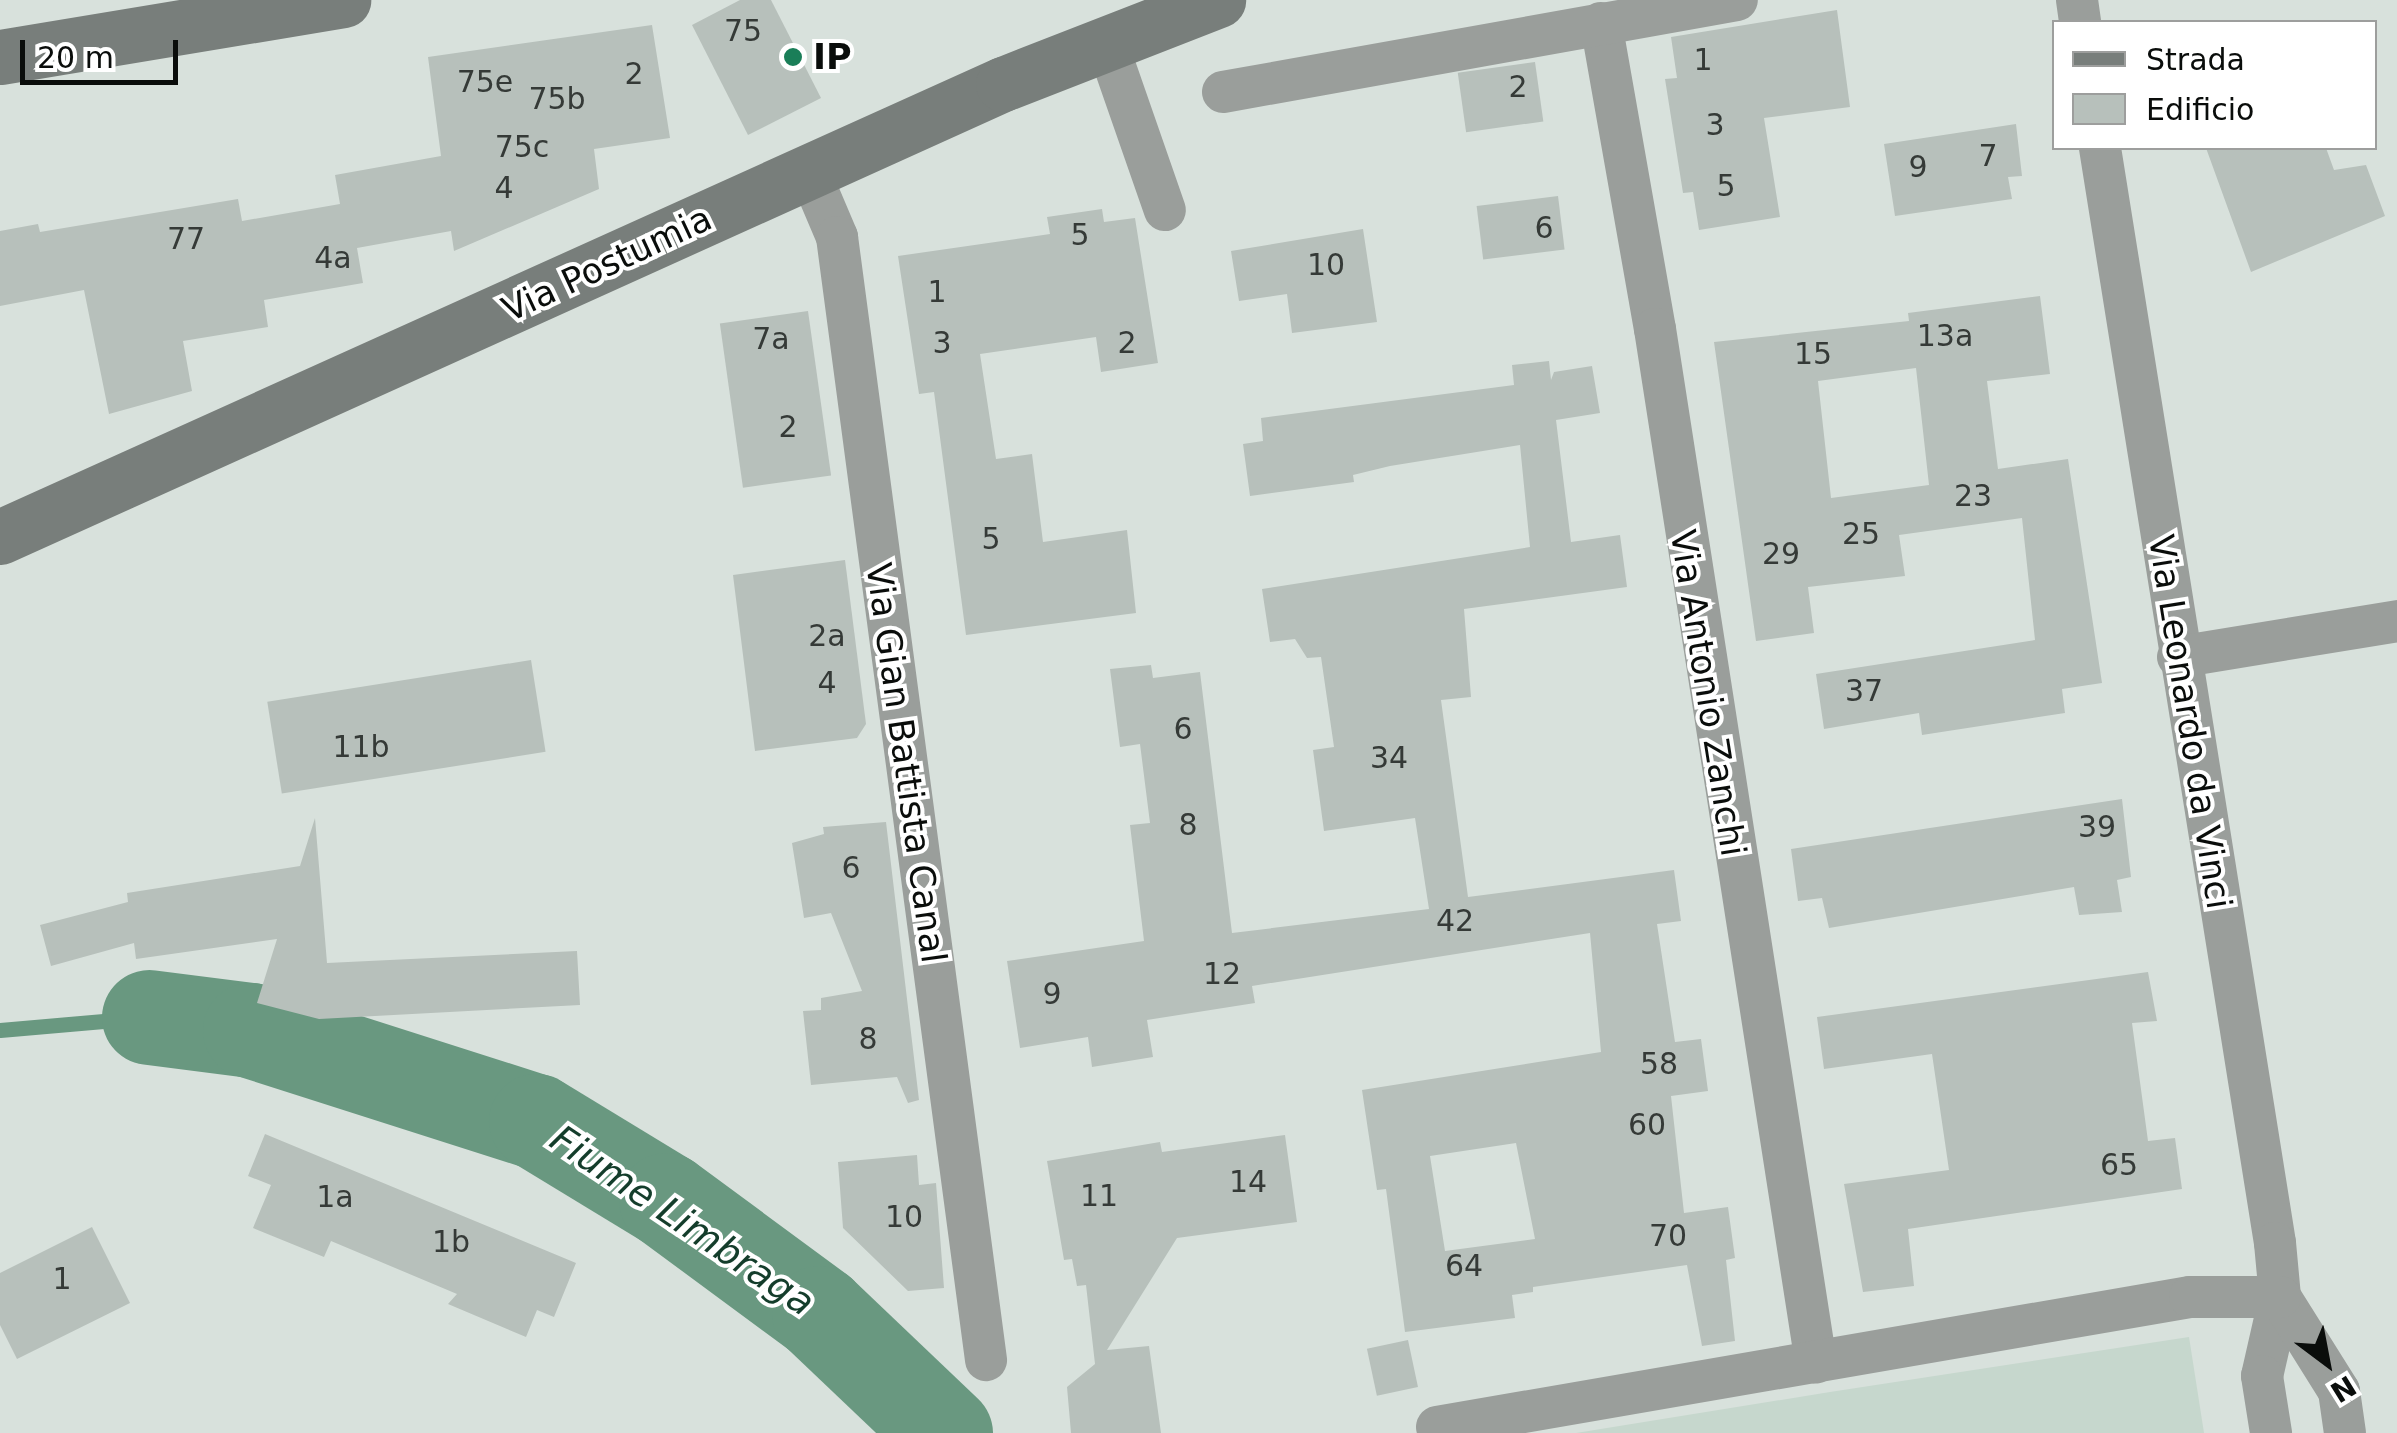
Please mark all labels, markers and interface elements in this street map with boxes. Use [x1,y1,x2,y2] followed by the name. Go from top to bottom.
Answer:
[724,13,762,49] house number: 75
[25,20,182,82] scale bar
[2052,20,2377,150] legend
[813,36,852,78] place label: IP
[37,40,114,75] text: 20 m
[1693,42,1713,78] house number: 1
[2146,42,2245,77] text: Strada
[782,46,804,68] marker: IP
[624,56,644,92] house number: 2
[457,64,513,100] house number: 75e
[1508,69,1528,105] house number: 2
[528,81,586,117] house number: 75b
[2146,92,2254,127] text: Edificio
[1705,107,1725,143] house number: 3
[495,129,549,165] house number: 75c
[1978,138,1998,174] house number: 7
[1908,149,1928,185] house number: 9
[1716,168,1736,204] house number: 5
[494,170,514,206] house number: 4
[496,197,718,331] street label: Via Postumia
[1534,210,1554,246] house number: 6
[1070,217,1090,253] house number: 5
[167,221,205,257] house number: 77
[314,240,352,276] house number: 4a
[1307,247,1345,283] house number: 10
[927,274,947,310] house number: 1
[1917,318,1973,354] house number: 13a
[752,321,790,357] house number: 7a
[932,325,952,361] house number: 3
[1117,325,1137,361] house number: 2
[1794,336,1832,372] house number: 15
[778,409,798,445] house number: 2
[1954,478,1992,514] house number: 23
[1842,516,1880,552] house number: 25
[981,521,1001,557] house number: 5
[1661,527,1755,859] street label: Via Antonio Zanchi
[2140,532,2240,912] street label: Via Leonardo da Vinci
[1762,536,1800,572] house number: 29
[857,560,955,966] street label: Via Gian Battista Canal
[808,618,846,654] house number: 2a
[817,665,837,701] house number: 4
[1845,673,1883,709] house number: 37
[1173,711,1193,747] house number: 6
[332,729,390,765] house number: 11b
[1370,740,1408,776] house number: 34
[1178,807,1198,843] house number: 8
[2078,809,2116,845] house number: 39
[841,850,861,886] house number: 6
[1436,903,1474,939] house number: 42
[1203,956,1241,992] house number: 12
[1042,976,1062,1012] house number: 9
[858,1021,878,1057] house number: 8
[1640,1046,1678,1082] house number: 58
[1628,1107,1666,1143] house number: 60
[542,1116,822,1326] water label: Fiume Limbraga
[2100,1147,2138,1183] house number: 65
[1229,1164,1267,1200] house number: 14
[1080,1178,1118,1214] house number: 11
[316,1179,354,1215] house number: 1a
[885,1199,923,1235] house number: 10
[1649,1218,1687,1254] house number: 70
[432,1224,470,1260] house number: 1b
[1445,1248,1483,1284] house number: 64
[52,1261,72,1297] house number: 1
[2277,1313,2377,1413] north arrow
[2324,1369,2362,1409] text: N

